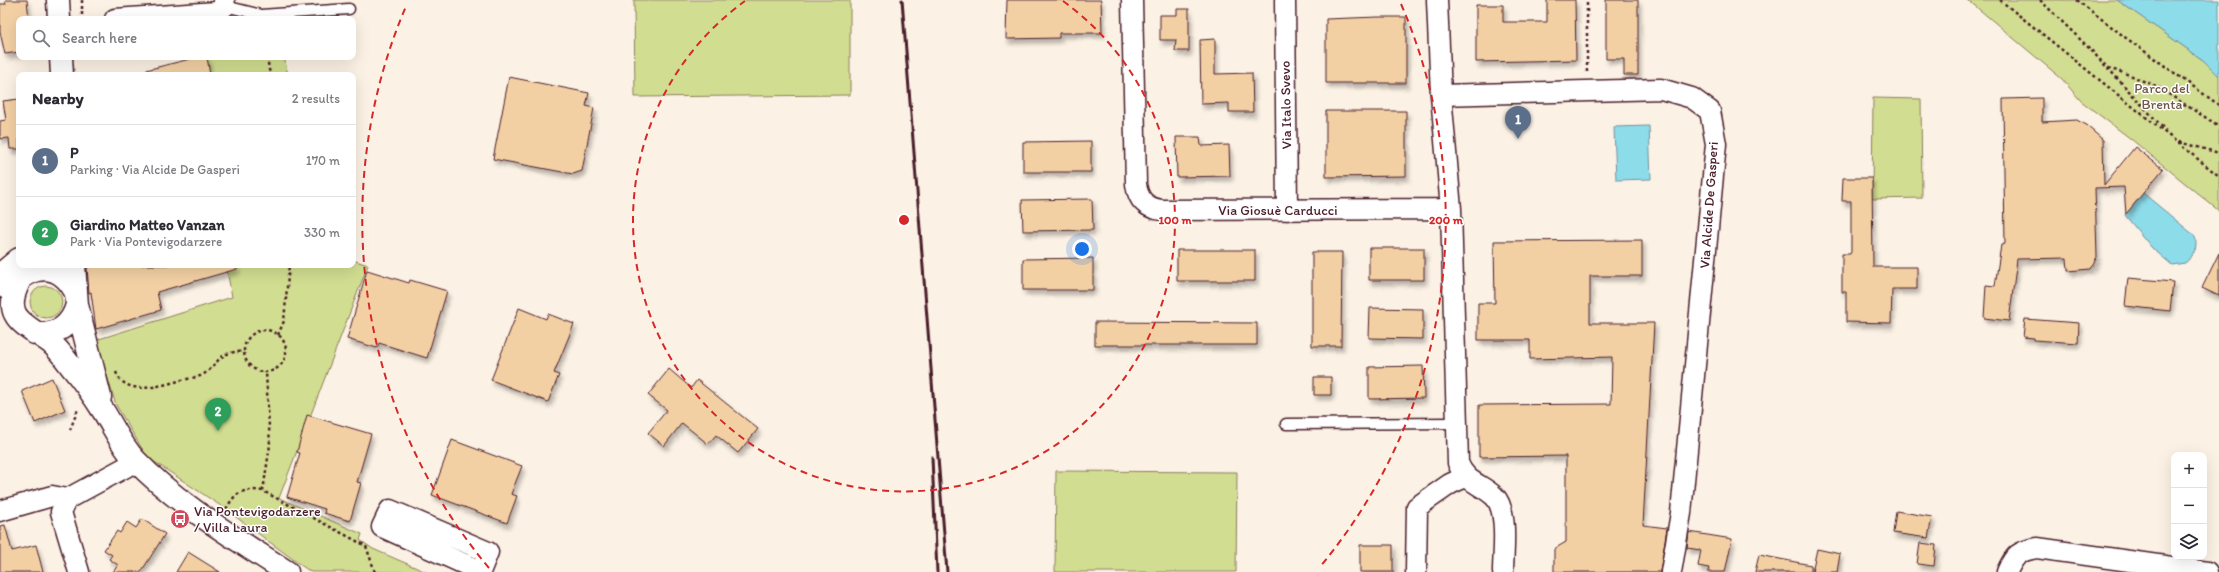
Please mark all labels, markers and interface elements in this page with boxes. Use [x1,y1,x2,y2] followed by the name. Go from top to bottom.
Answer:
[16,16,356,60] search box
[30,27,52,49] icon: search
[62,29,137,47] text: Search here
[1277,61,1295,149] street label: Via Italo Svevo
[2134,80,2190,113] park label: Parco del Brenta
[32,88,84,108] text: Nearby
[292,91,340,106] text: 2 results
[1505,106,1531,139] pin: 1
[1696,141,1722,269] street label: Via Alcide De Gasperi
[70,144,79,162] text: P
[42,153,48,168] text: 1
[306,153,340,168] text: 170 m
[70,162,240,177] text: Parking · Via Alcide De Gasperi
[1218,202,1338,219] street label: Via Giosuè Carducci
[897,213,911,227] centre of rings
[1158,213,1192,227] text: 100 m
[1429,213,1464,227] text: 200 m
[70,216,225,234] text: Giardino Matteo Vanzan
[42,225,48,240] text: 2
[304,225,340,240] text: 330 m
[70,234,222,249] text: Park · Via Pontevigodarzere
[1072,239,1092,259] your location
[205,398,231,431] pin: 2
[2171,452,2207,560] map controls
[2171,452,2207,488] button: +
[2171,488,2207,524] button: −
[194,503,321,536] place label: Via Pontevigodarzere / Villa Laura
[169,508,191,530] bus stop icon: Via Pontevigodarzere / Villa Laura
[2171,524,2207,560] button: layers

